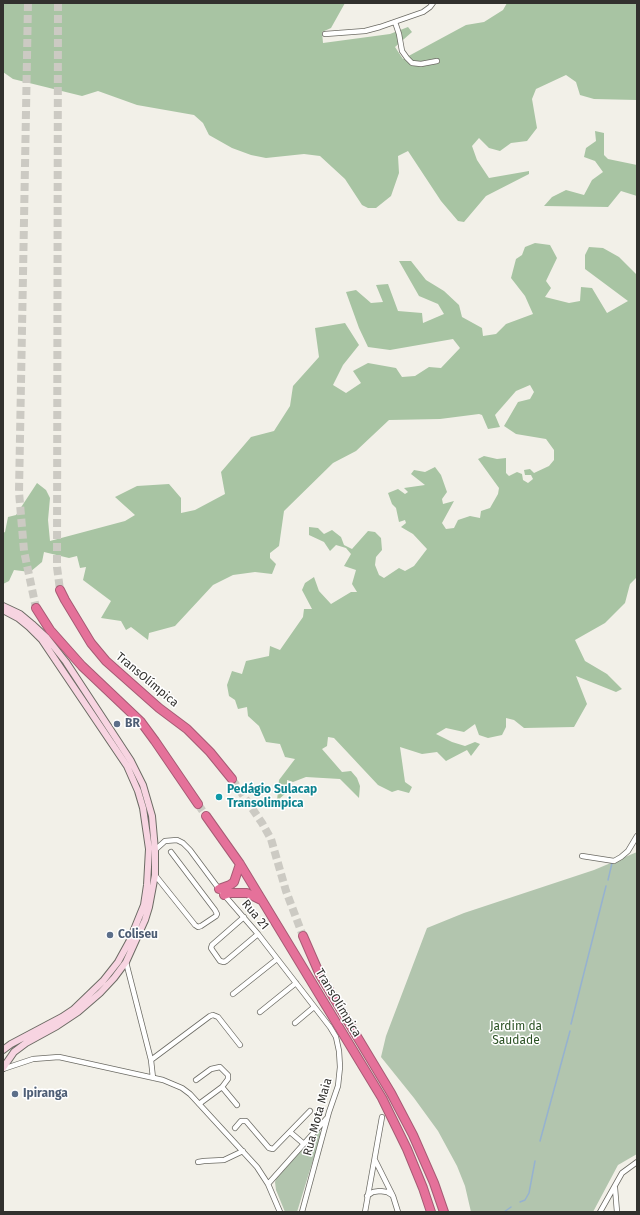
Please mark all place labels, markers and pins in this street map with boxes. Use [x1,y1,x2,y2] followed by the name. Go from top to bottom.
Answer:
[125,717,140,731] place label: BR
[112,719,122,729] marker: BR
[227,783,317,811] place label: Pedágio Sulacap Transolimpica
[214,792,224,802] marker: Pedágio Sulacap Transolimpica
[118,928,158,942] place label: Coliseu
[105,930,115,940] marker: Coliseu
[23,1087,68,1101] place label: Ipiranga
[10,1089,20,1099] marker: Ipiranga

